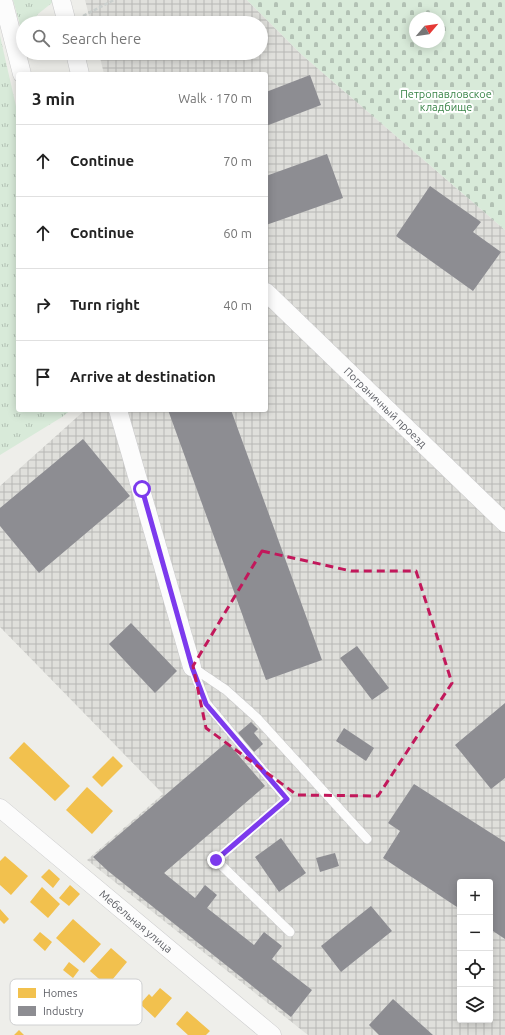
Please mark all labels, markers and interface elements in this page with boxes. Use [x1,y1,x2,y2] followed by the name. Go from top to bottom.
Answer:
[409,12,445,48] north arrow
[16,16,268,60] search box
[30,27,52,49] icon: search
[62,30,141,47] text: Search here
[400,88,492,113] park label: Петропавловское кладбище
[32,89,75,108] text: 3 min
[178,91,252,105] text: Walk · 170 m
[32,150,54,172] icon: ahead
[70,152,134,169] text: Continue
[223,154,252,168] text: 70 m
[32,222,54,244] icon: ahead
[70,224,134,241] text: Continue
[223,226,252,240] text: 60 m
[32,294,54,316] icon: right
[70,296,140,313] text: Turn right
[223,298,252,312] text: 40 m
[342,365,429,450] street label: Пограничный проезд
[32,366,54,388] icon: arrive
[70,368,216,385] text: Arrive at destination
[133,480,151,498] route start
[207,851,225,869] route end
[457,879,493,1023] map controls
[457,879,493,915] button: +
[97,888,175,955] street label: Мебельная улица
[457,915,493,951] button: −
[457,951,493,987] button: locate
[10,979,142,1025] legend
[43,987,78,999] text: Homes
[457,987,493,1023] button: layers
[43,1005,84,1017] text: Industry

